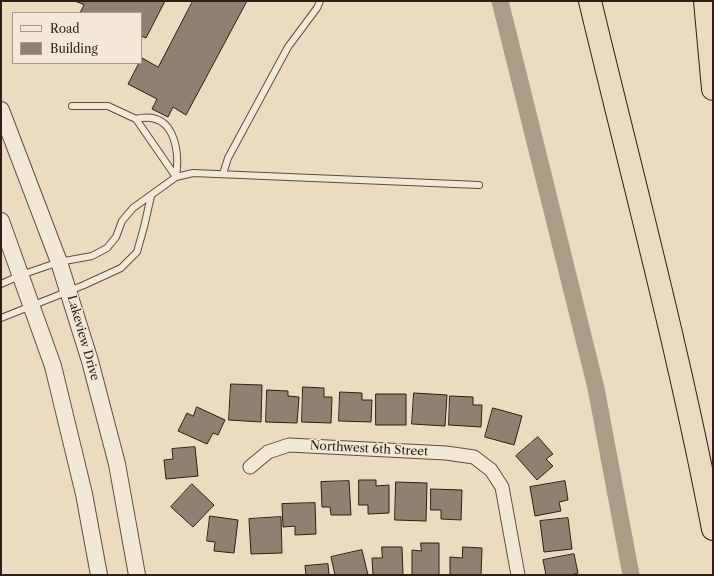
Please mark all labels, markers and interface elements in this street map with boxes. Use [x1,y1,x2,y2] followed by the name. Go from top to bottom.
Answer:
[12,12,142,64] legend
[50,21,80,36] text: Road
[50,41,98,56] text: Building
[64,294,102,382] street label: Lakeview Drive
[310,439,428,459] street label: Northwest 6th Street

